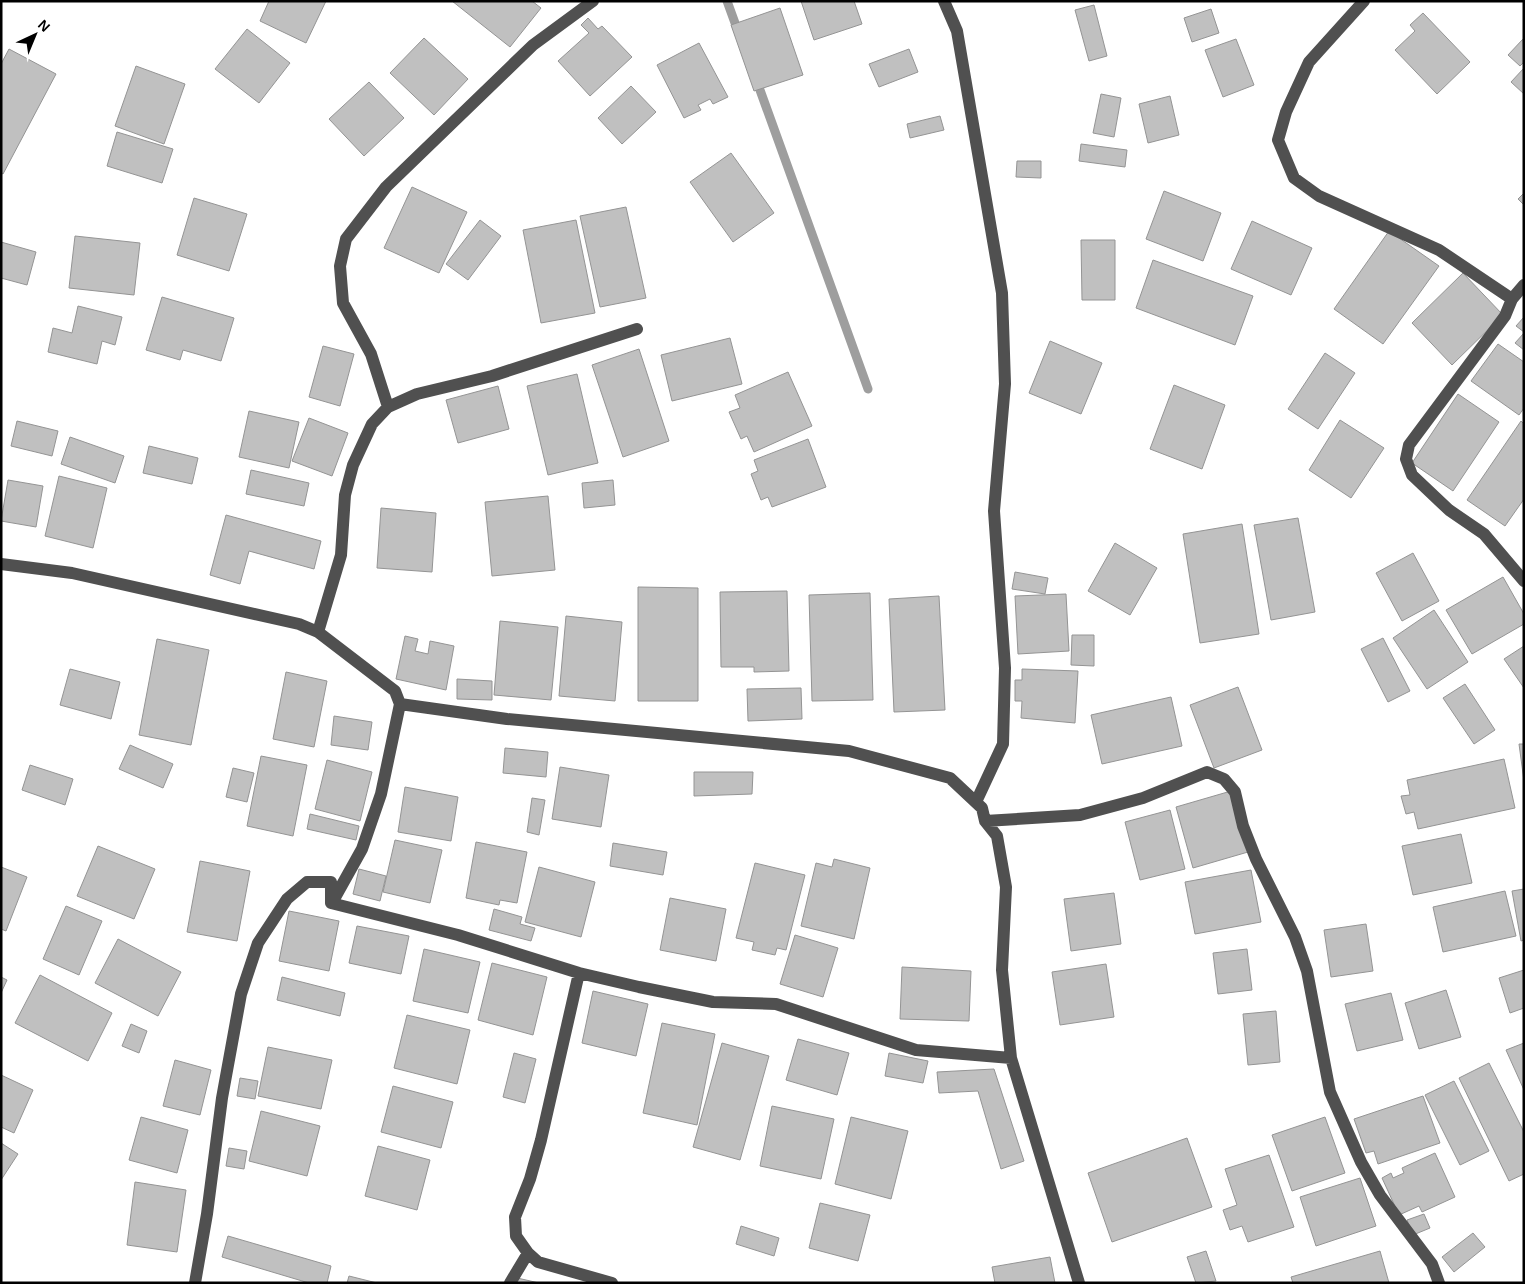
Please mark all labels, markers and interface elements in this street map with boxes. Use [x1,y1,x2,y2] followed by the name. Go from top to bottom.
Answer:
[10,10,60,60] north arrow
[35,16,53,35] text: N

